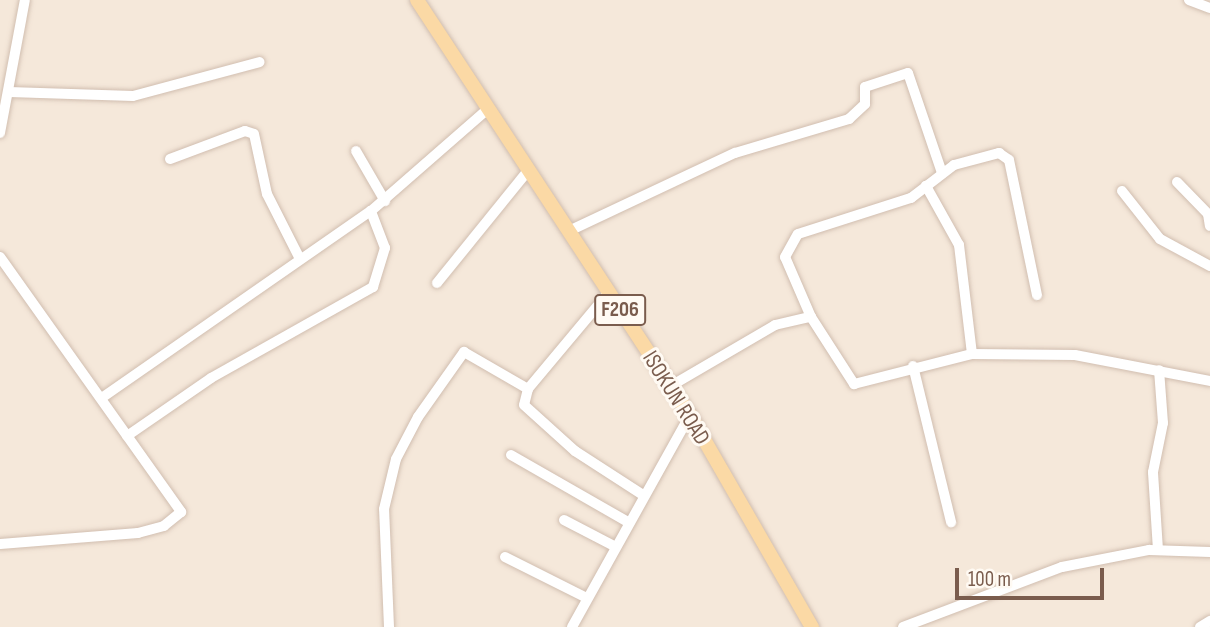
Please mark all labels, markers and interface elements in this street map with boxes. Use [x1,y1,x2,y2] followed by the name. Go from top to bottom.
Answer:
[594,292,646,328] road number: F206
[636,346,716,450] street label: ISOKUN ROAD
[958,554,1107,598] scale bar
[968,567,1011,592] text: 100 m

